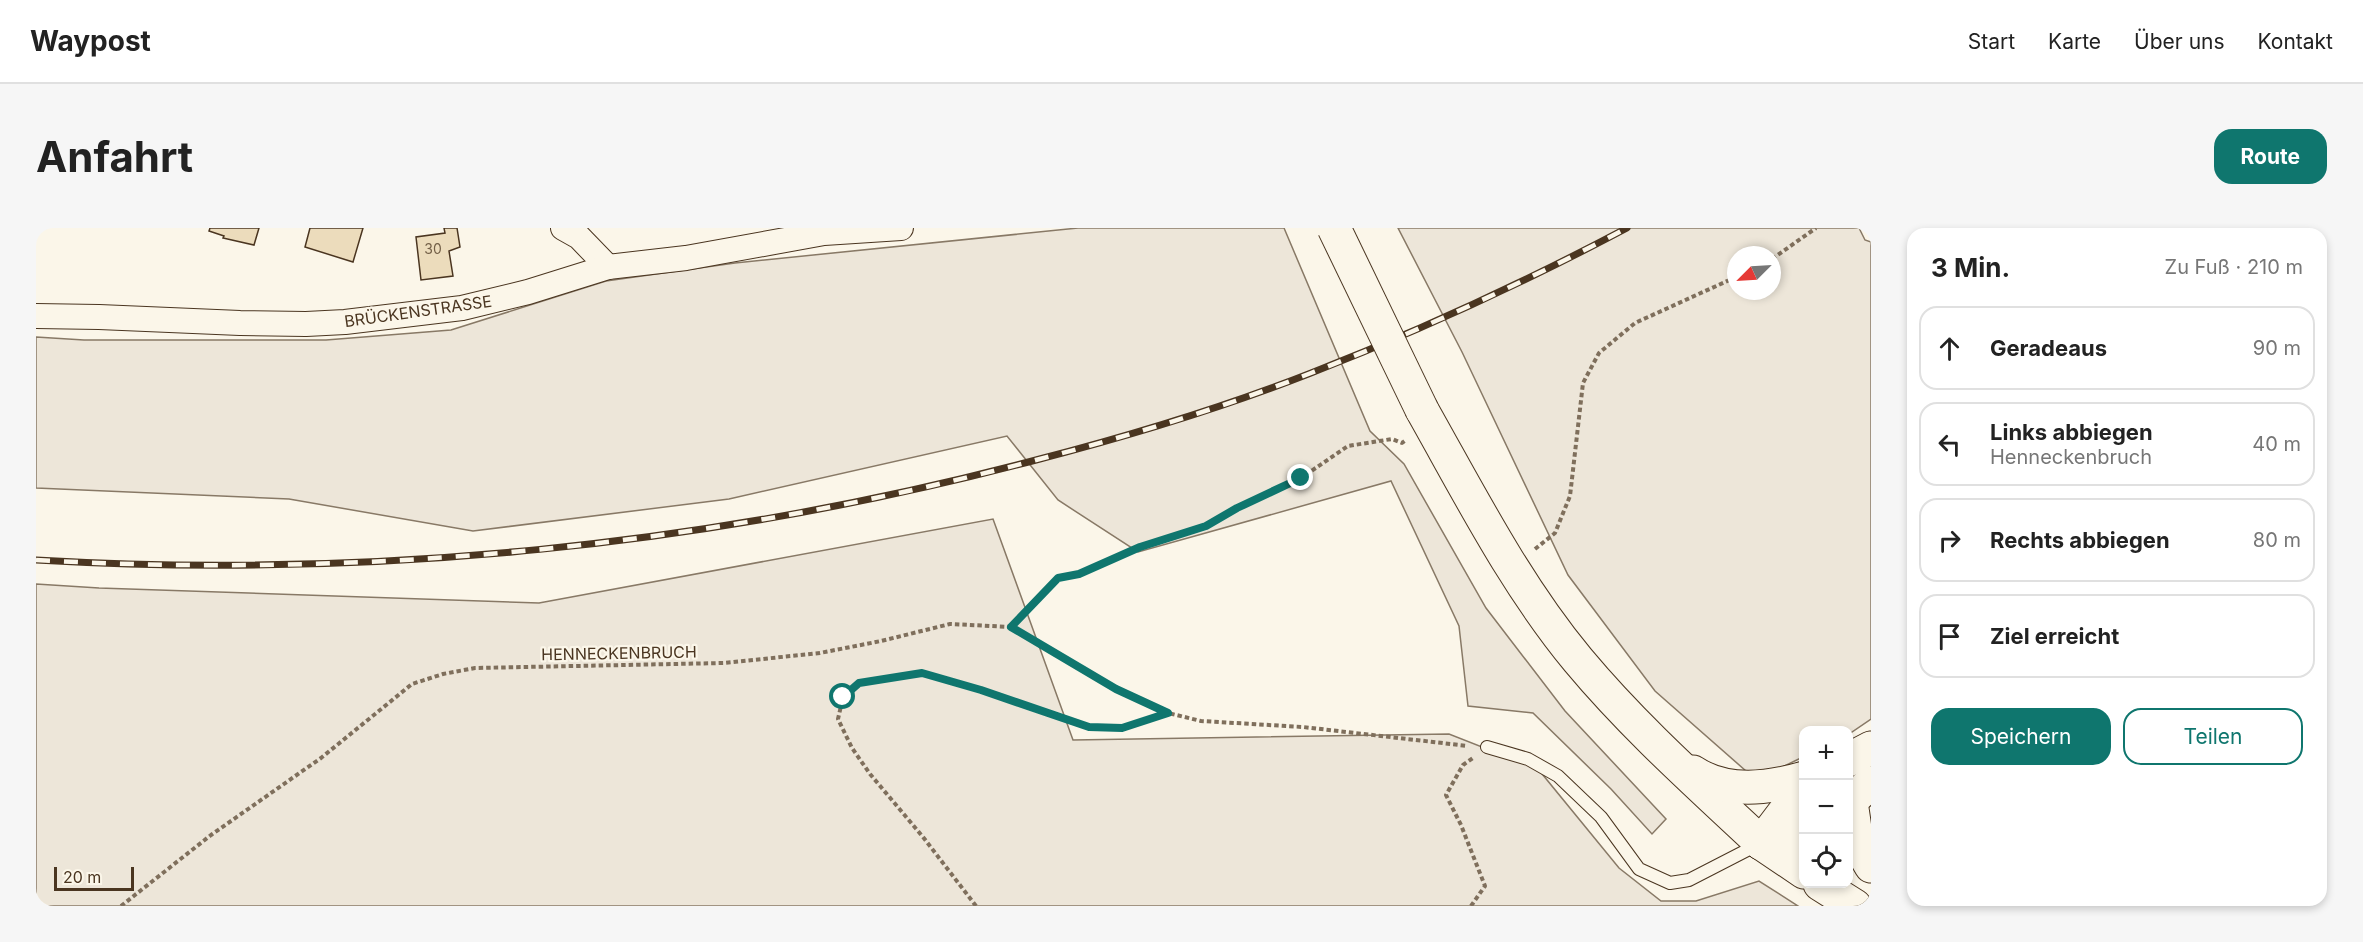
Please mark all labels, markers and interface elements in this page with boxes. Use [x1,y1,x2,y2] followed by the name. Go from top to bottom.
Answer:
[30,24,151,58] text: Waypost
[1968,29,2015,54] text: Start
[2048,29,2101,54] text: Karte
[2134,29,2225,54] text: Über uns
[2258,29,2333,54] text: Kontakt
[2214,129,2327,184] button: Route
[36,131,193,182] text: Anfahrt
[424,240,442,257] house number: 30
[1727,246,1781,300] north arrow
[1931,252,2010,283] text: 3 Min.
[2165,255,2303,279] text: Zu Fuß · 210 m
[343,291,493,331] street label: BRÜCKENSTRASSE
[1933,332,1966,365] icon: ahead
[1990,335,2107,361] text: Geradeaus
[2253,336,2301,360] text: 90 m
[1990,419,2153,445] text: Links abbiegen
[1933,428,1966,461] icon: left
[2252,432,2301,456] text: 40 m
[1990,445,2152,469] text: Henneckenbruch
[1287,464,1313,490] route end
[1933,524,1966,557] icon: right
[1990,527,2170,553] text: Rechts abbiegen
[2253,528,2301,552] text: 80 m
[1933,620,1966,653] icon: arrive
[1990,623,2119,649] text: Ziel erreicht
[541,642,697,664] street label: HENNECKENBRUCH
[829,683,855,709] route start
[1931,708,2111,765] button: Speichern
[2123,708,2303,765] button: Teilen
[1799,726,1853,888] map controls
[1799,726,1853,780] button: +
[1799,780,1853,834] button: −
[1799,834,1853,888] button: locate
[54,864,134,892] scale bar
[63,867,101,887] text: 20 m

